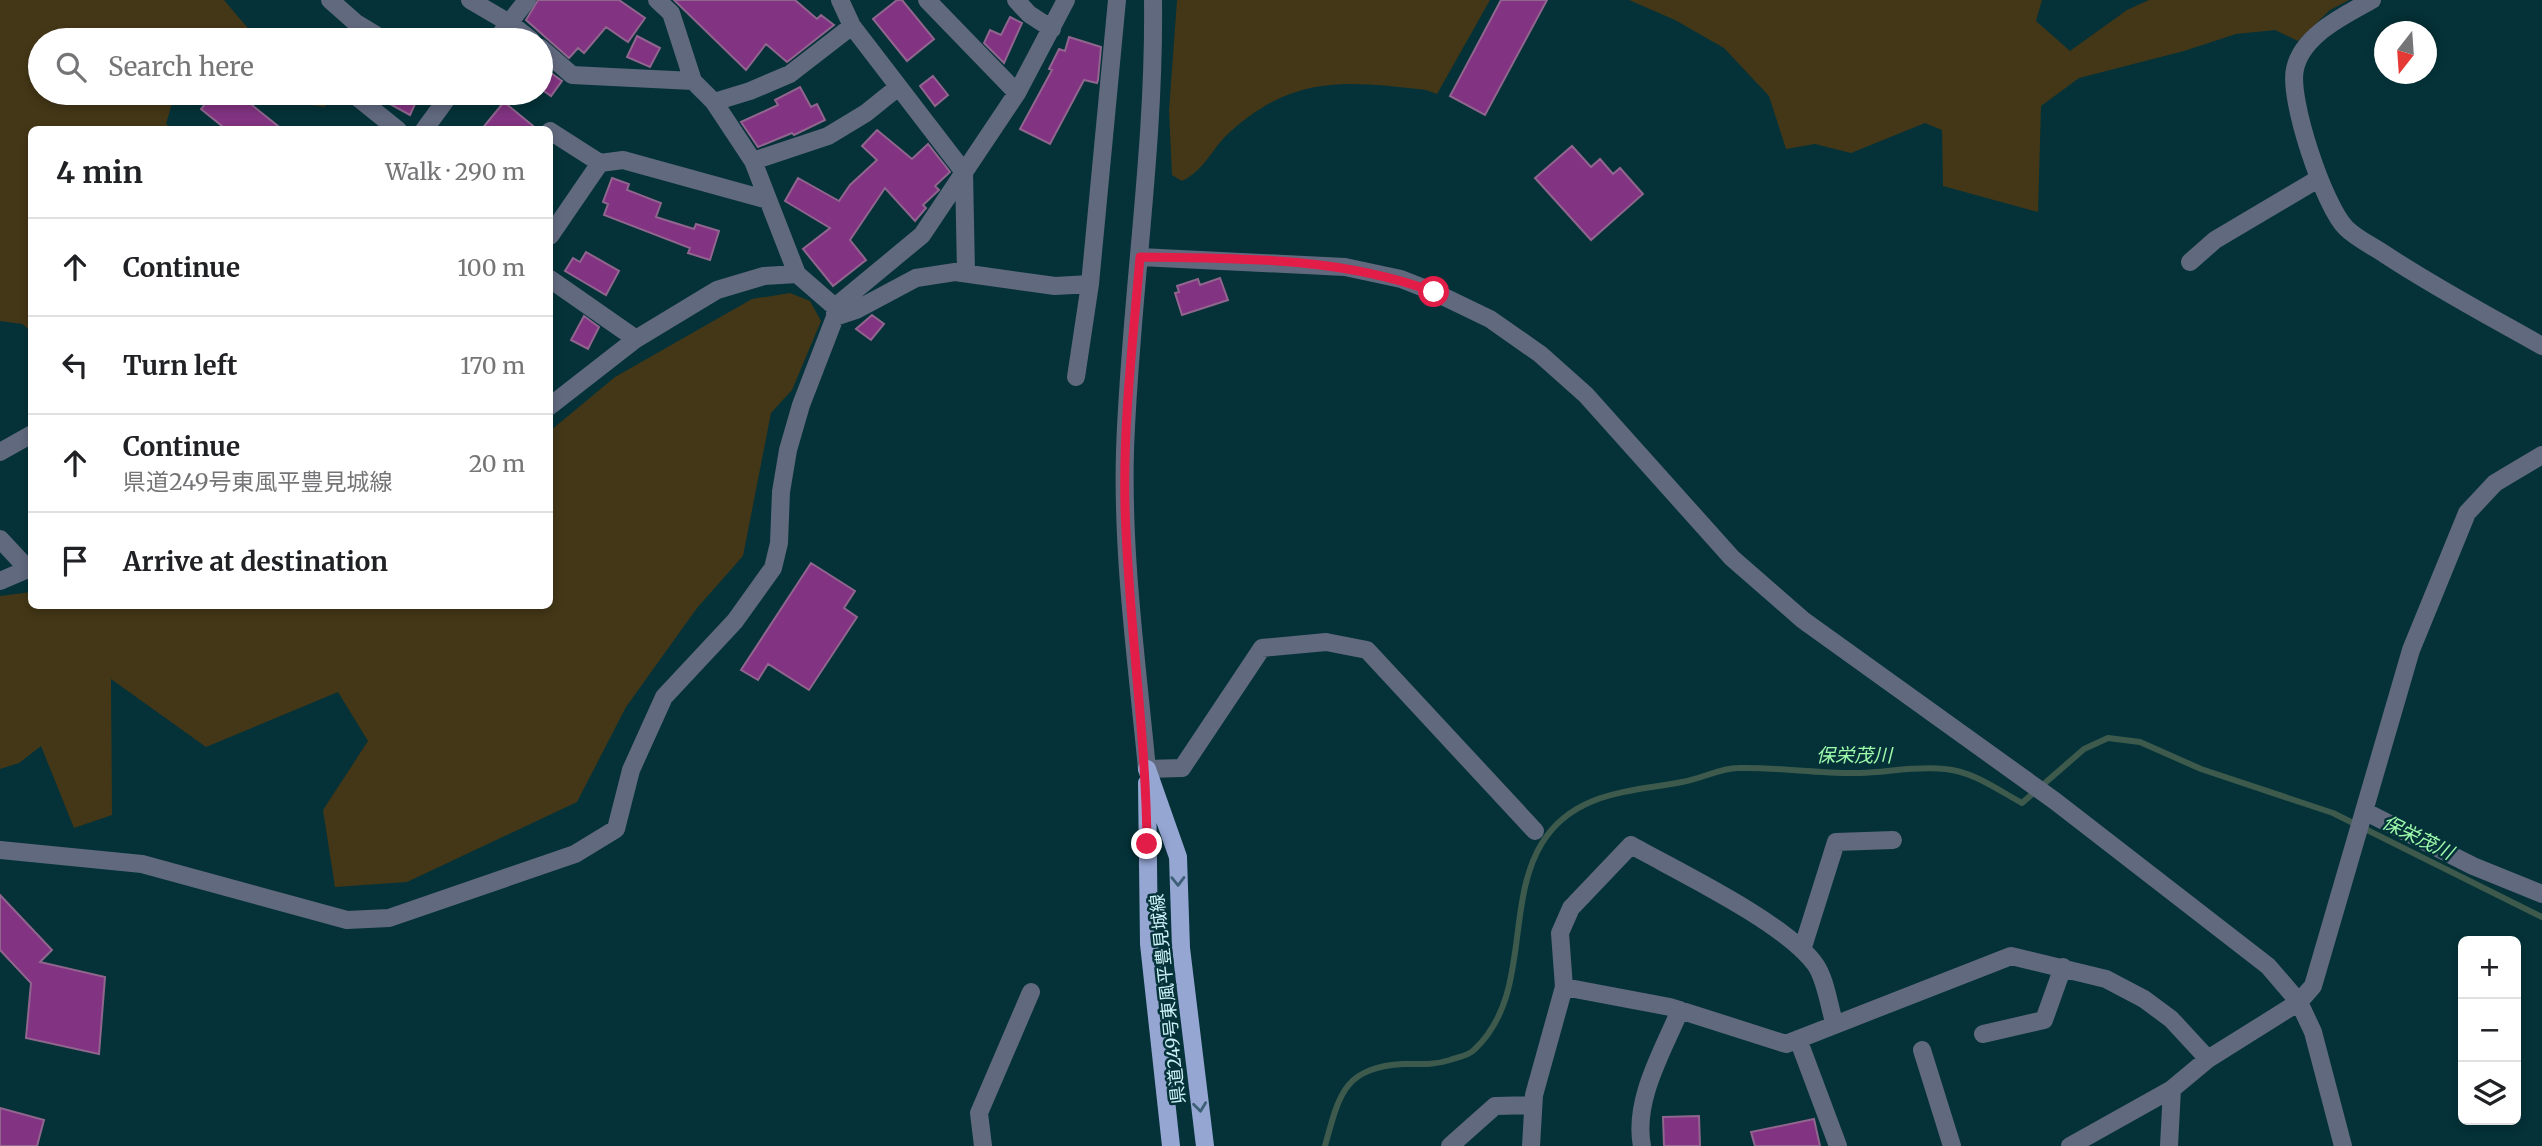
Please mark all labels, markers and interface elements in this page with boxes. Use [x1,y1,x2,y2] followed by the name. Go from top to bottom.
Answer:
[2374,21,2437,84] north arrow
[28,28,553,105] search box
[52,48,90,86] icon: search
[108,50,254,83] text: Search here
[56,153,143,191] text: 4 min
[385,157,525,186] text: Walk · 290 m
[56,248,94,286] icon: ahead
[123,251,240,284] text: Continue
[457,253,525,282] text: 100 m
[1418,276,1449,307] route start
[56,346,94,384] icon: left
[123,349,237,382] text: Turn left
[460,351,525,380] text: 170 m
[123,430,240,463] text: Continue
[56,444,94,482] icon: ahead
[469,449,525,478] text: 20 m
[123,467,393,496] text: 県道249号東風平豊見城線
[56,542,94,580] icon: arrive
[123,545,388,578] text: Arrive at destination
[1816,743,1894,767] water label: 保栄茂川
[2379,810,2459,865] water label: 保栄茂川
[1131,828,1162,859] route end
[1170,876,1186,886] one-way arrow
[1145,893,1190,1105] street label: 県道249号東風平豊見城線
[2458,936,2521,1125] map controls
[2458,936,2521,999] button: +
[2458,999,2521,1062] button: −
[2458,1062,2521,1125] button: layers
[1193,1101,1208,1113] one-way arrow

